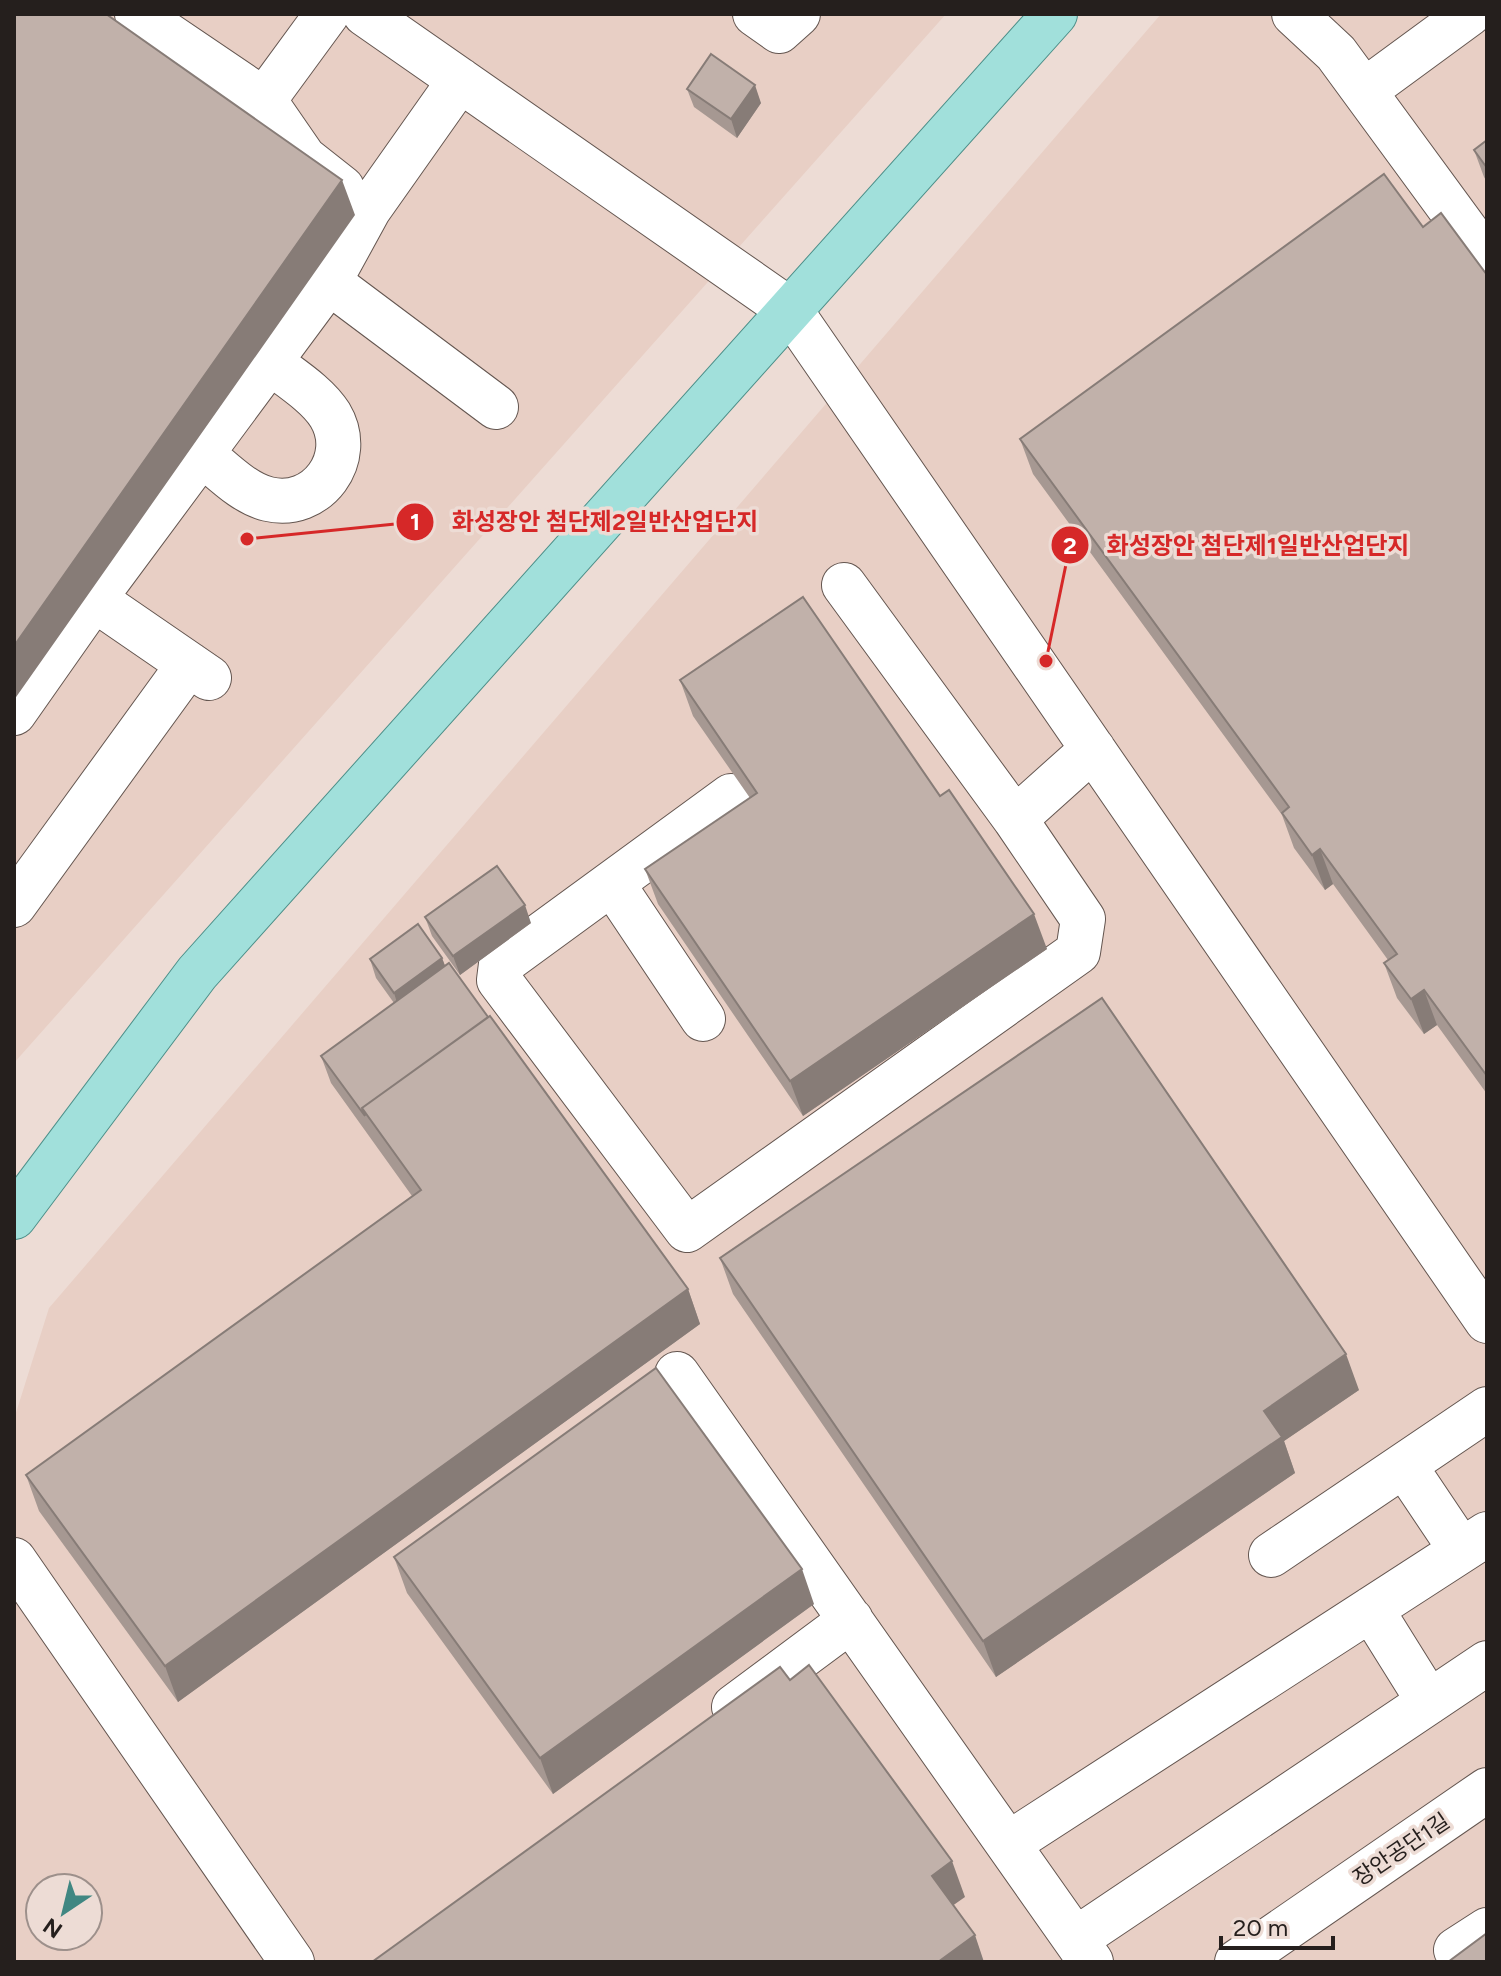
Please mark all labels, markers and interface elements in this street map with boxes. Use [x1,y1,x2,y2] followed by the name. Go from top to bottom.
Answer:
[395,498,774,546] callout: 화성장안 첨단제2일반산업단지
[410,507,420,536] text: 1
[452,507,758,536] text: 화성장안 첨단제2일반산업단지
[1050,521,1425,569] callout: 화성장안 첨단제1일반산업단지
[1063,531,1077,560] text: 2
[1107,531,1409,560] text: 화성장안 첨단제1일반산업단지
[1348,1807,1455,1891] street label: 장안공단1길
[24,1872,104,1952] north arrow
[1221,1900,1333,1950] scale bar
[38,1912,68,1944] text: N
[1233,1913,1288,1942] text: 20 m

